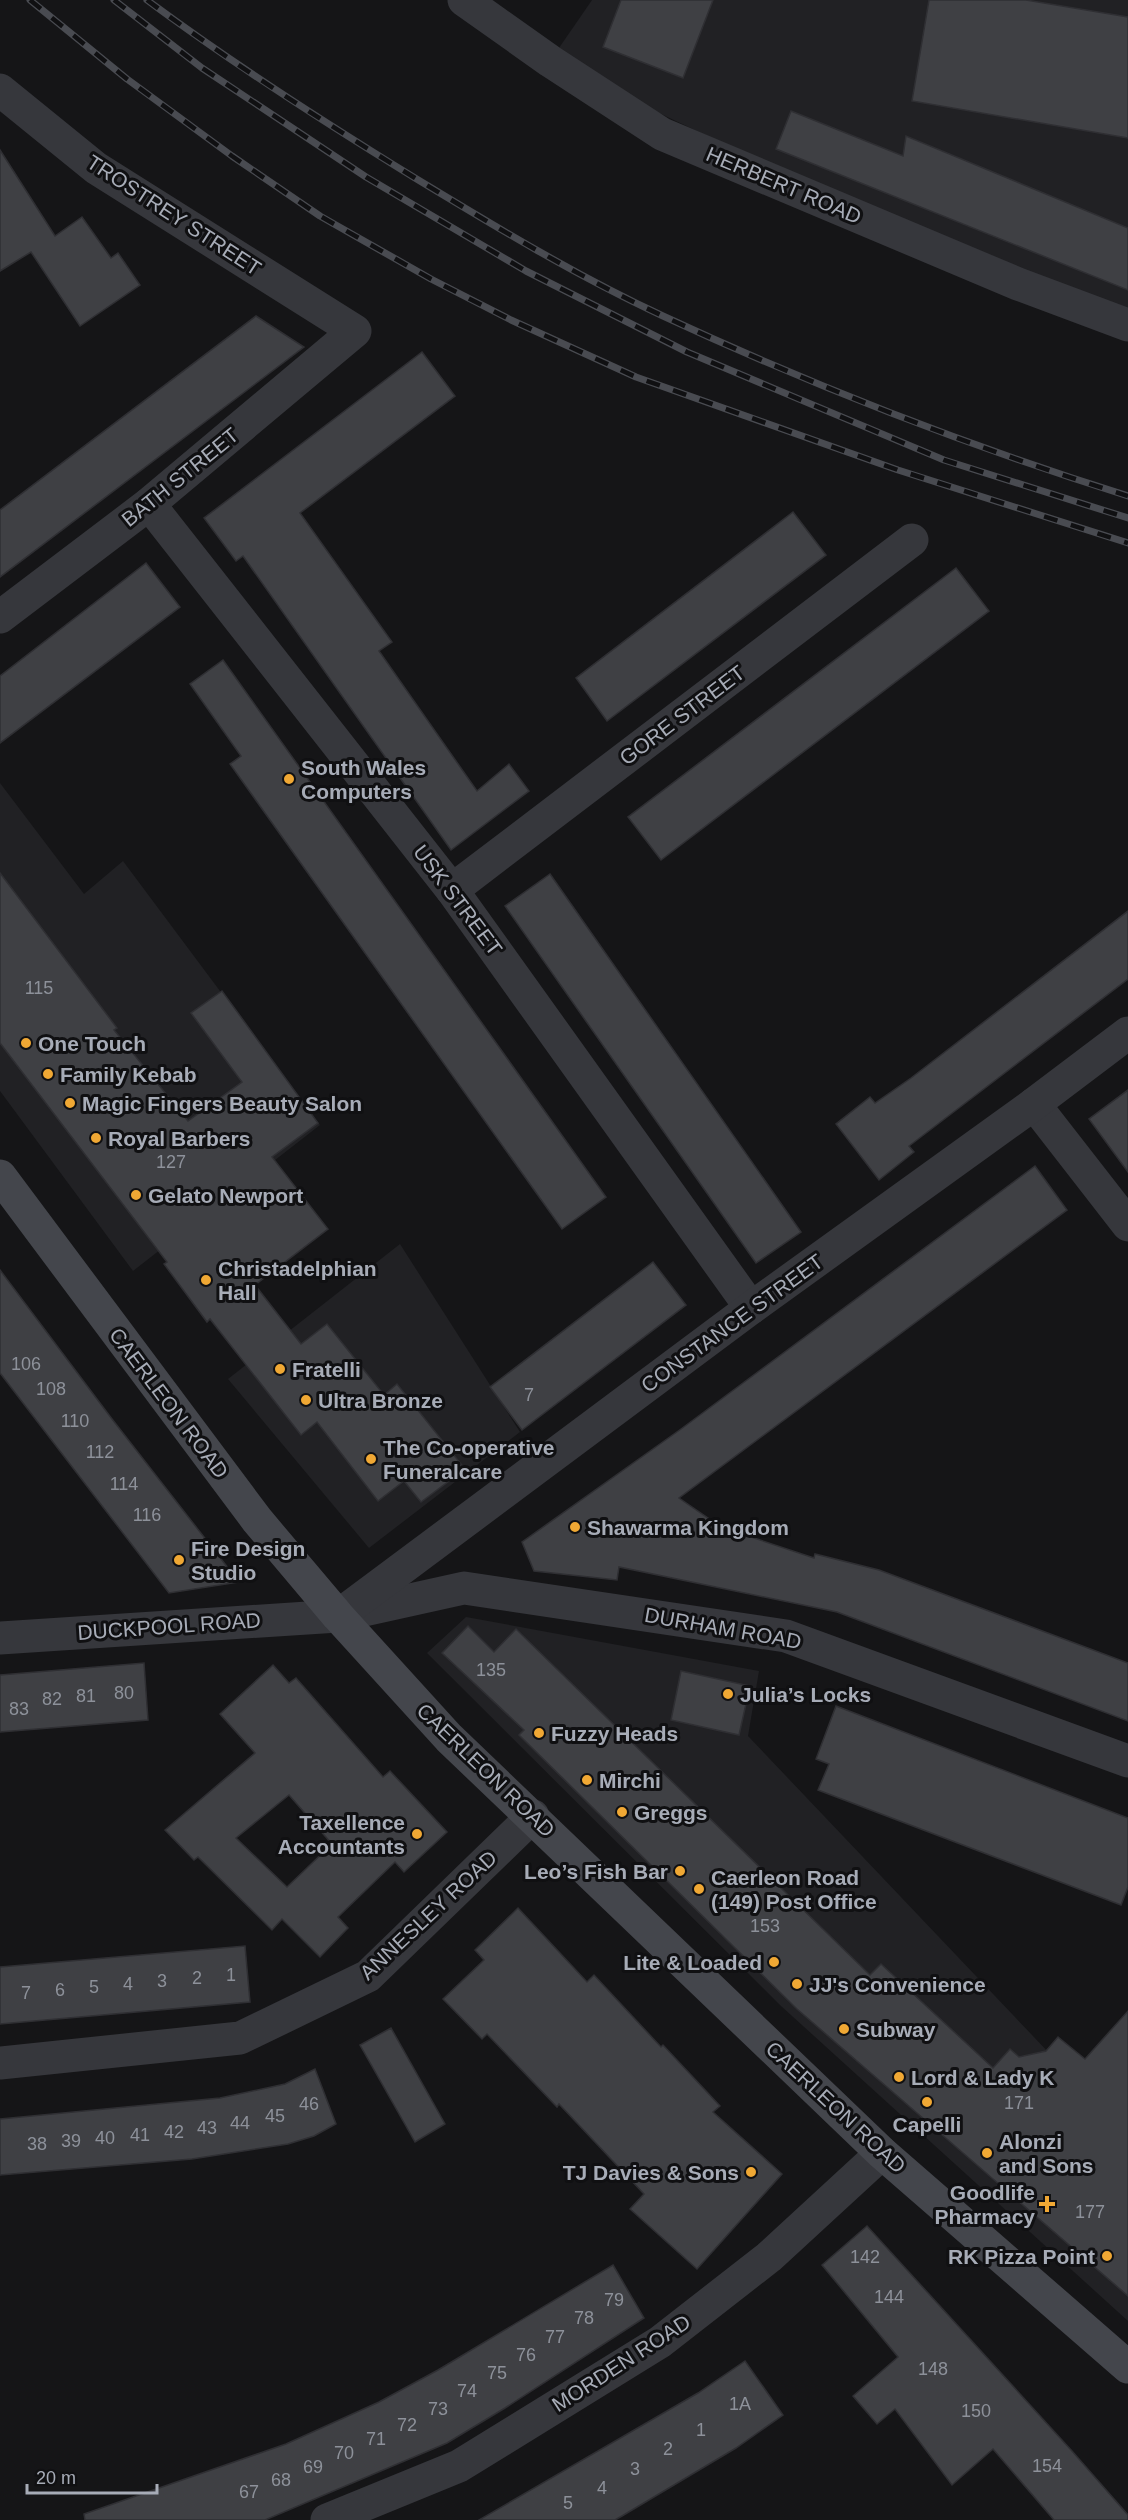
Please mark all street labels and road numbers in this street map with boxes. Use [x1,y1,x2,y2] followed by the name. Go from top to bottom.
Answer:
[703,142,865,228] street label: HERBERT ROAD
[83,150,265,280] street label: TROSTREY STREET
[117,423,243,531] street label: BATH STREET
[615,660,749,769] street label: GORE STREET
[409,840,507,960] street label: USK STREET
[637,1249,827,1397] street label: CONSTANCE STREET
[105,1323,233,1483] street label: CAERLEON ROAD
[643,1603,803,1653] street label: DURHAM ROAD
[77,1608,261,1644] street label: DUCKPOOL ROAD
[413,1698,559,1842] street label: CAERLEON ROAD
[355,1846,501,1984] street label: ANNESLEY ROAD
[762,2037,910,2177] street label: CAERLEON ROAD
[548,2310,694,2416] street label: MORDEN ROAD

